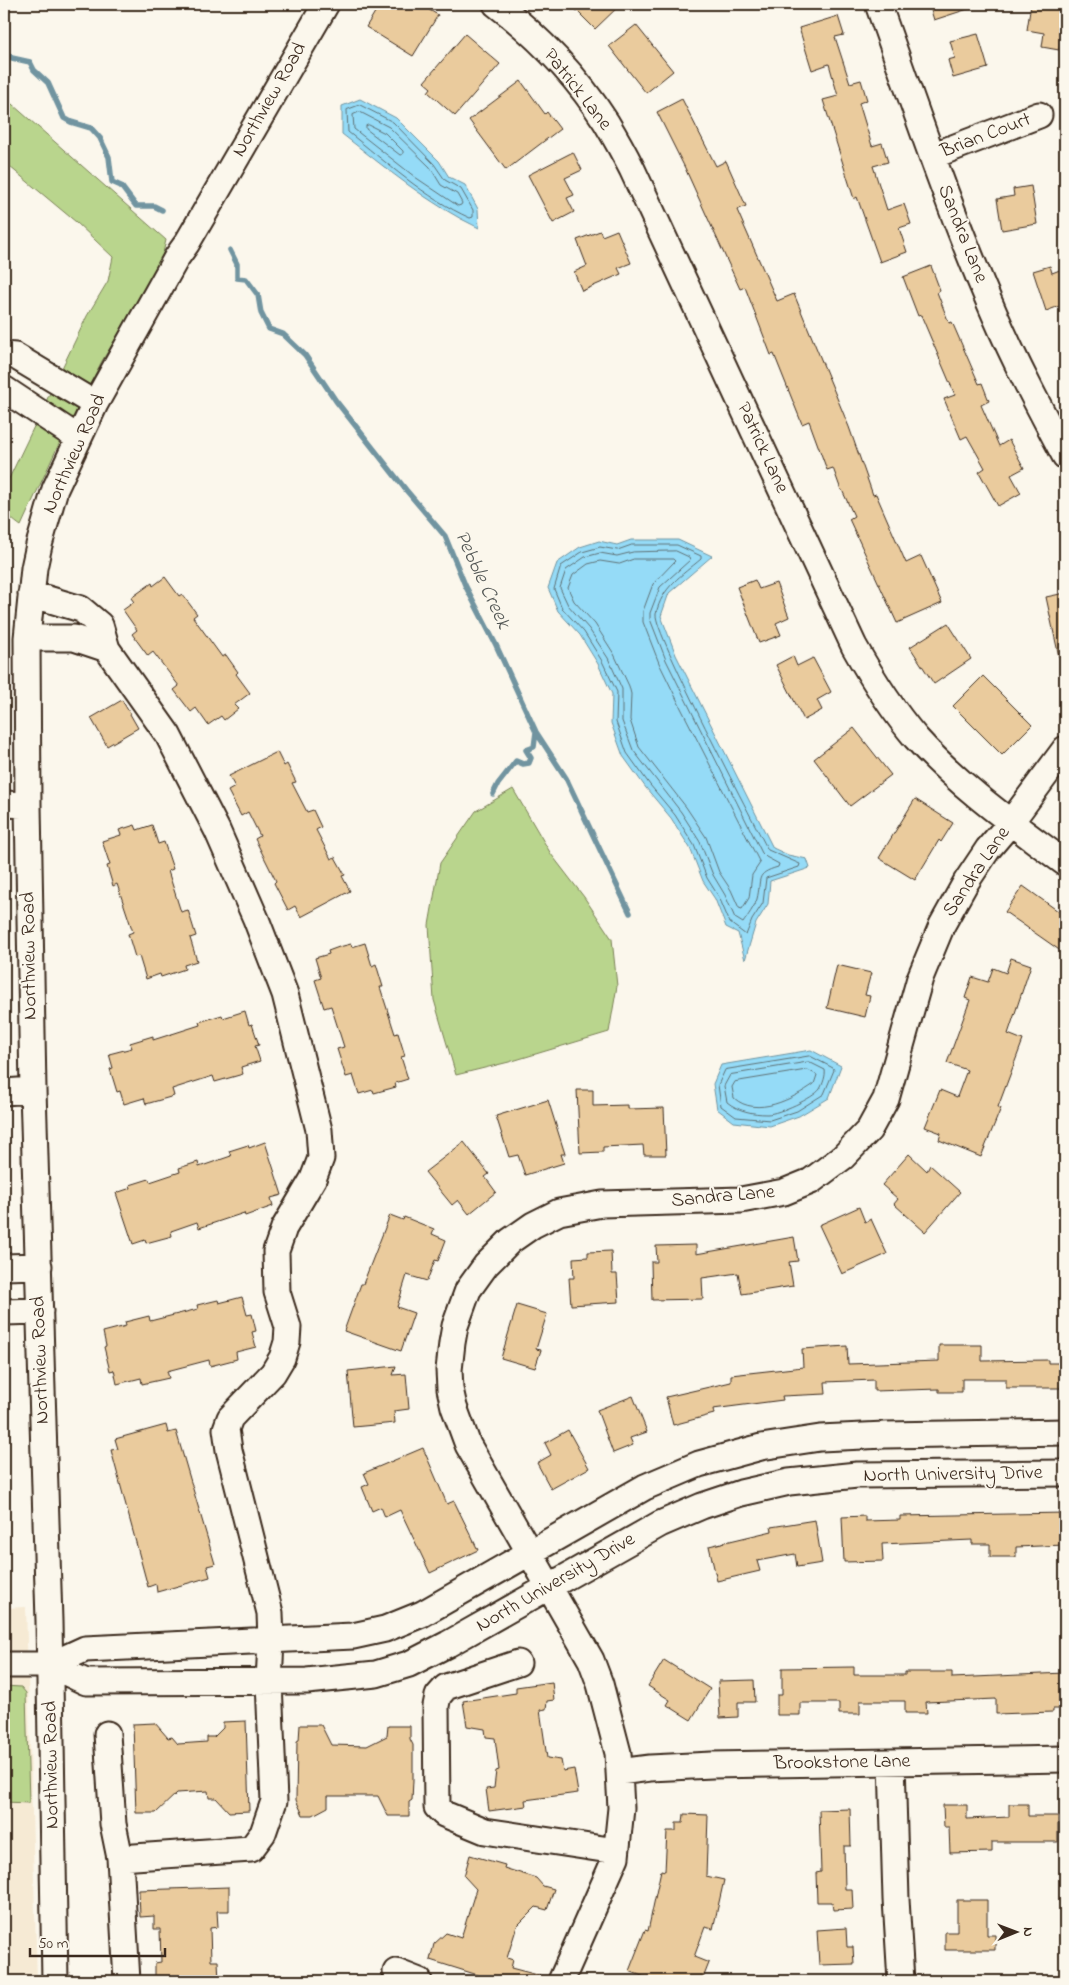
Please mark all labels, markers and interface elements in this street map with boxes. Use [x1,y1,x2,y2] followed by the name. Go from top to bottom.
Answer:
[225,37,315,163] street label: Northview Road
[536,43,618,137] street label: Patrick Lane
[936,105,1036,167] street label: Brian Court
[929,180,995,288] street label: Sandra Lane
[36,390,114,518] street label: Northview Road
[728,398,796,498] street label: Patrick Lane
[446,526,518,635] water label: Pebble Creek
[936,821,1018,923] street label: Sandra Lane
[14,892,46,1020] street label: Northview Road
[670,1178,776,1216] street label: Sandra Lane
[24,1295,58,1425] street label: Northview Road
[863,1459,1043,1491] street label: North University Drive
[471,1526,641,1640] street label: North University Drive
[36,1701,68,1829] street label: Northview Road
[772,1747,911,1779] street label: Brookstone Lane
[992,1908,1042,1958] north arrow
[30,1925,165,1957] scale bar
[1017,1927,1038,1937] text: N
[38,1933,69,1955] text: 50 m

